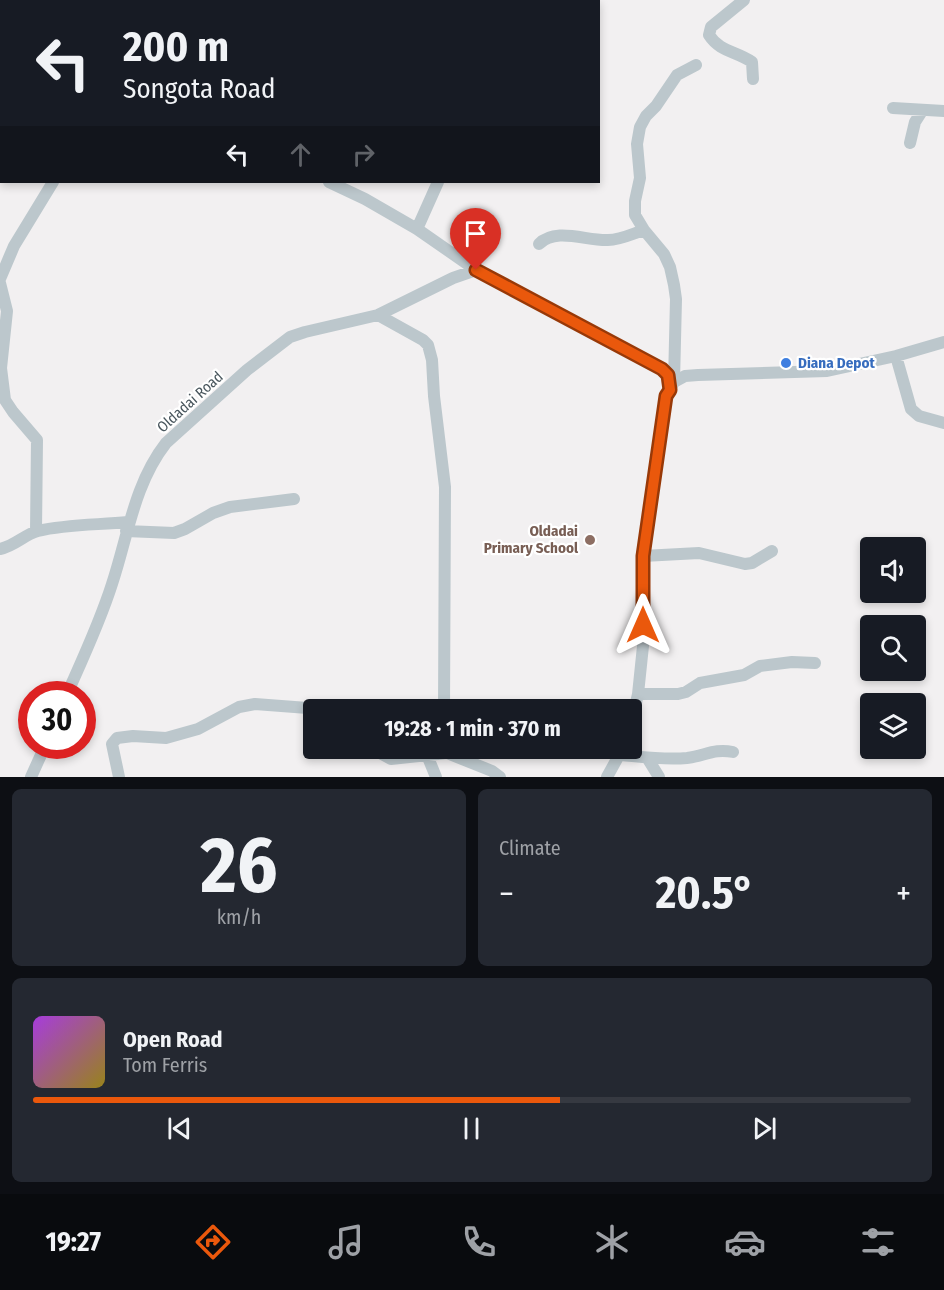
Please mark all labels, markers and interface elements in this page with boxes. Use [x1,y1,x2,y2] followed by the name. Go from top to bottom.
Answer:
[123,22,229,72] text: 200 m
[24,24,102,102] icon: left
[123,73,275,105] text: Songota Road
[221,138,254,171] icon: left
[284,138,317,171] icon: ahead
[347,138,380,171] icon: right
[450,208,501,270] pin
[459,217,492,250] icon: arrive
[798,354,875,372] place label: Diana Depot
[779,356,793,370] marker: Diana Depot
[153,368,227,436] street label: Oldadai Road
[484,522,579,557] place label: Oldadai Primary School
[583,533,597,547] marker: Oldadai Primary School
[860,537,926,759] map controls
[860,537,926,603] button: sound
[611,593,675,657] position arrow
[860,615,926,681] button: search
[18,681,96,759] speed limit sign: 30
[860,693,926,759] button: layers
[384,715,561,742] text: 19:28 · 1 min · 370 m
[201,819,277,913] text: 26
[499,836,561,860] text: Climate
[655,866,754,920] text: 20.5°
[499,874,514,914] text: −
[896,874,911,914] text: +
[217,905,261,929] text: km/h
[123,1026,223,1053] text: Open Road
[123,1053,207,1077] text: Tom Ferris
[163,1112,196,1145] icon: previous
[455,1112,488,1145] icon: pause
[748,1112,781,1145] icon: next
[192,1221,234,1263] icon: directions
[325,1221,367,1263] icon: music
[458,1221,500,1263] icon: phone
[591,1221,633,1263] icon: climate
[724,1221,766,1263] icon: car
[857,1221,899,1263] icon: filters
[45,1226,101,1258] text: 19:27

